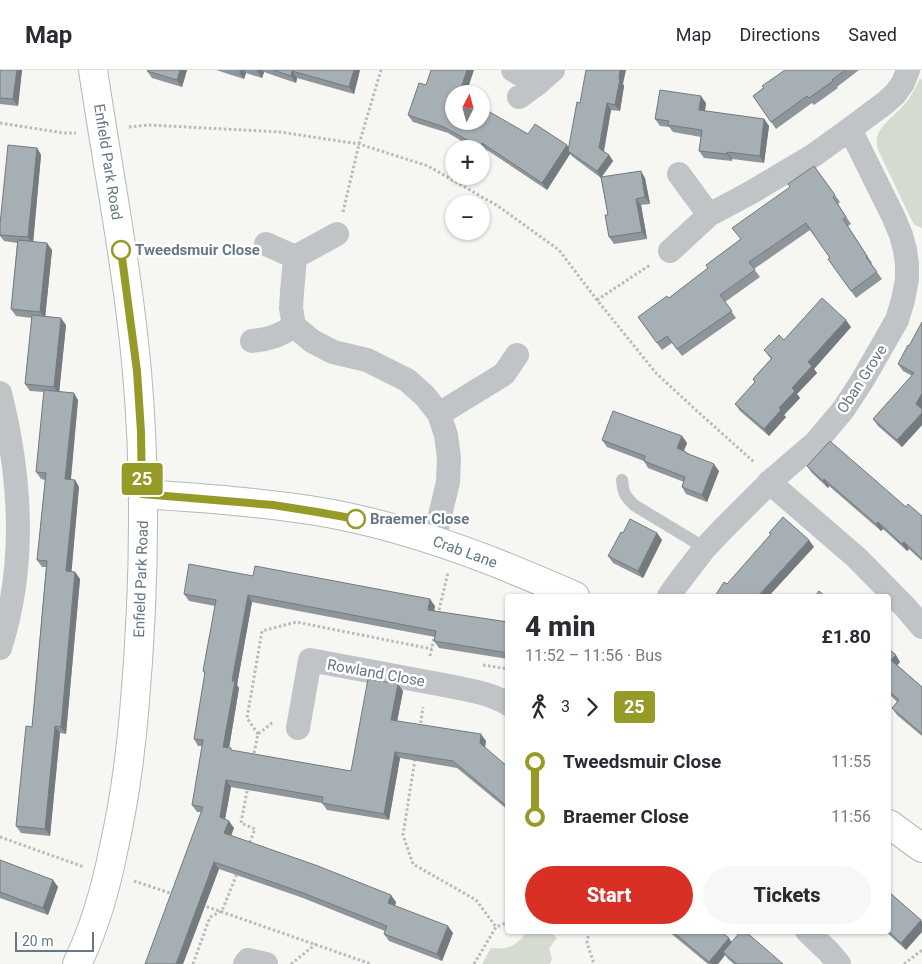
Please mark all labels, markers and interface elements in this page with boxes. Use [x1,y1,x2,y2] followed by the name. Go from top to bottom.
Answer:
[25,21,72,49] text: Map
[676,24,711,45] text: Map
[739,24,820,45] text: Directions
[848,24,897,45] text: Saved
[445,85,490,130] north arrow
[445,85,490,240] map controls
[90,103,126,221] street label: Enfield Park Road
[445,140,490,185] button: +
[445,195,490,240] button: −
[111,240,131,260] marker: Tweedsmuir Close
[135,241,260,259] place label: Tweedsmuir Close
[833,342,891,416] street label: Oban Grove
[120,463,164,495] line badge: 25
[132,468,152,489] text: 25
[346,509,366,529] marker: Braemer Close
[370,510,469,528] place label: Braemer Close
[130,520,152,638] street label: Enfield Park Road
[430,532,500,572] street label: Crab Lane
[525,610,596,643] text: 4 min
[821,625,871,648] text: £1.80
[525,646,662,665] text: 11:52 – 11:56 · Bus
[326,656,426,690] street label: Rowland Close
[525,693,553,721] icon: walk
[578,693,606,721] icon: forward
[624,696,645,717] text: 25
[561,697,570,716] text: 3
[563,750,721,773] text: Tweedsmuir Close
[831,752,871,771] text: 11:55
[563,805,689,828] text: Braemer Close
[831,807,871,826] text: 11:56
[525,866,693,924] button: Start
[703,866,871,924] button: Tickets
[15,929,94,952] scale bar
[22,933,54,949] text: 20 m

